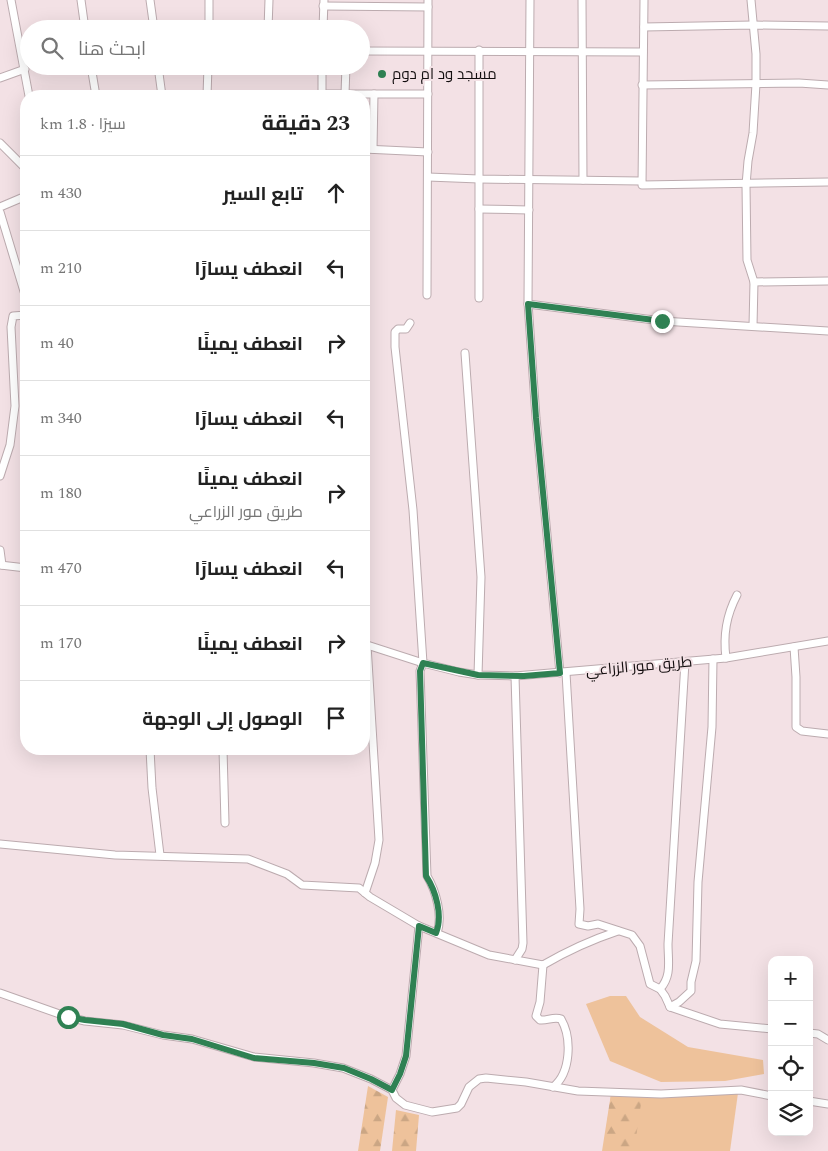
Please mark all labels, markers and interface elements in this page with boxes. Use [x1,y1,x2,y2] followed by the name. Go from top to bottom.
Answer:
[20,20,370,75] search box
[38,34,66,62] icon: search
[78,35,146,64] text: ابحث هنا
[392,63,497,86] place label: مسجد ود ام دوم
[376,68,388,80] marker: مسجد ود ام دوم
[262,108,350,140] text: 23 دقيقة
[40,112,126,136] text: سيرًا · 1.8 km
[322,179,350,207] icon: ahead
[223,180,303,209] text: تابع السير
[40,181,82,205] text: 430 m
[322,254,350,282] icon: left
[195,255,303,284] text: انعطف يسارًا
[40,256,82,280] text: 210 m
[651,310,674,333] route end
[322,329,350,357] icon: right
[197,330,303,359] text: انعطف يمينًا
[40,331,74,355] text: 40 m
[322,404,350,432] icon: left
[195,405,303,434] text: انعطف يسارًا
[40,406,82,430] text: 340 m
[197,465,303,494] text: انعطف يمينًا
[322,479,350,507] icon: right
[40,481,82,505] text: 180 m
[189,500,303,524] text: طريق مور الزراعي
[322,554,350,582] icon: left
[195,555,303,584] text: انعطف يسارًا
[40,556,82,580] text: 470 m
[322,629,350,657] icon: right
[197,630,303,659] text: انعطف يمينًا
[40,631,82,655] text: 170 m
[585,650,693,683] street label: طريق مور الزراعي
[322,704,350,732] icon: arrive
[142,705,303,734] text: الوصول إلى الوجهة
[768,956,813,1136] map controls
[768,956,813,1001] button: +
[768,1001,813,1046] button: −
[57,1006,80,1029] route start
[768,1046,813,1091] button: locate
[768,1091,813,1136] button: layers

